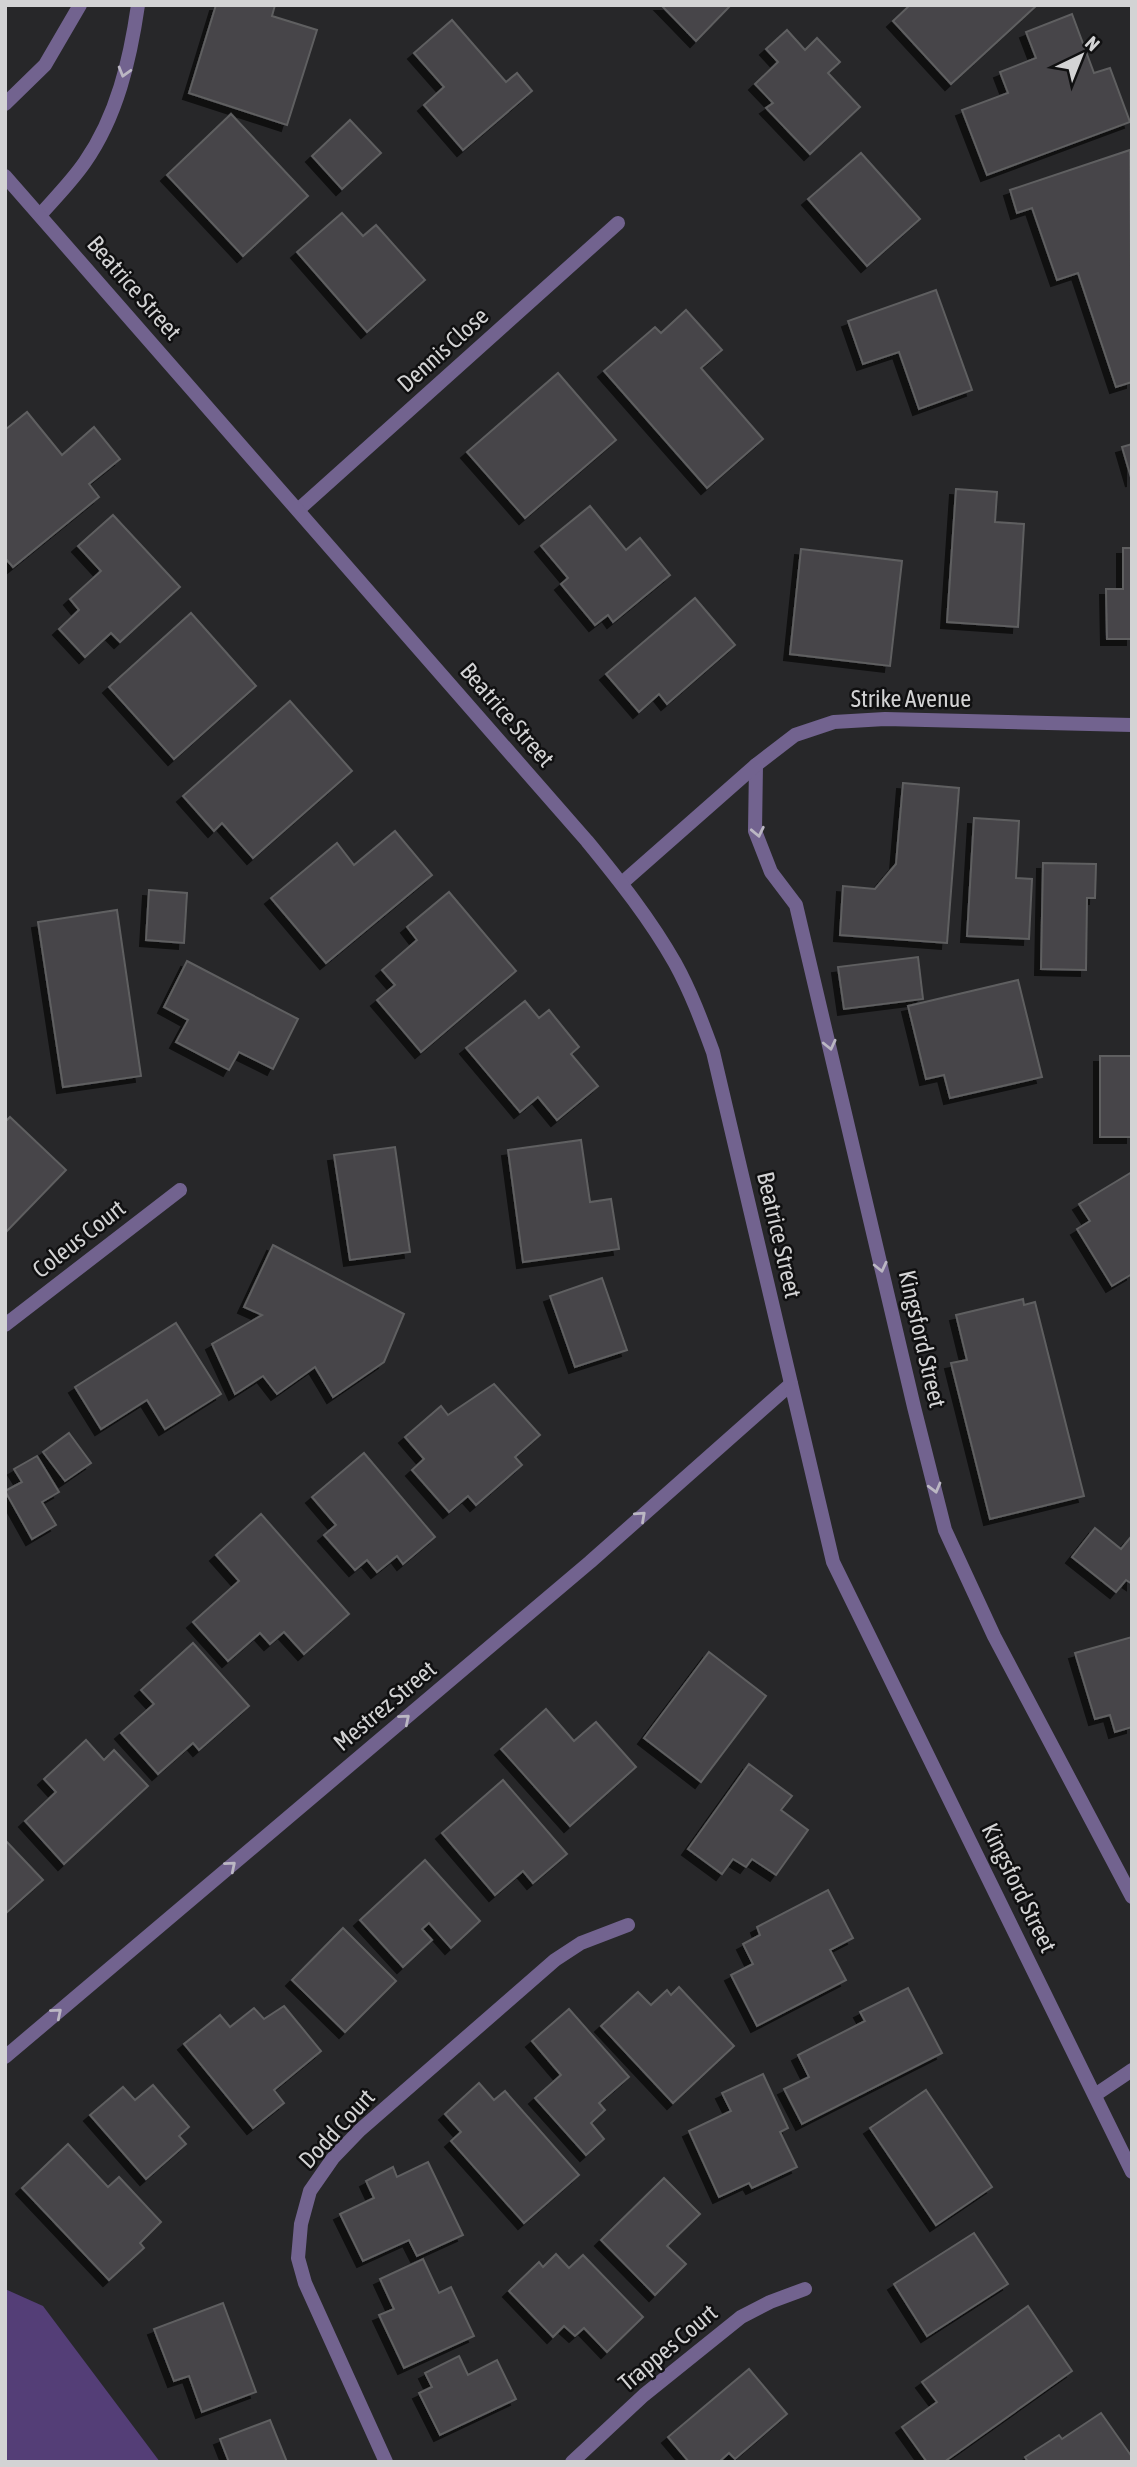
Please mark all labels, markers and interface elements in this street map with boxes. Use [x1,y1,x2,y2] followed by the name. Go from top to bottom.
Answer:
[1046,21,1116,91] north arrow
[1081,32,1104,55] text: N
[118,66,133,78] one-way arrow
[82,230,187,345] street label: Beatrice Street
[392,302,493,397] street label: Dennis Close
[455,657,560,772] street label: Beatrice Street
[851,685,971,712] street label: Strike Avenue
[749,826,764,838] one-way arrow
[822,1039,836,1051] one-way arrow
[752,1169,807,1301] street label: Beatrice Street
[27,1194,130,1283] street label: Coleus Court
[873,1261,887,1273] one-way arrow
[894,1268,951,1410] street label: Kingsford Street
[926,1482,941,1494] one-way arrow
[633,1512,646,1525] one-way arrow
[328,1655,441,1756] street label: Mestrez Street
[396,1715,409,1727] one-way arrow
[977,1819,1062,1957] street label: Kingsford Street
[223,1862,236,1874] one-way arrow
[49,2009,62,2021] one-way arrow
[293,2083,380,2174] street label: Dodd Court
[613,2299,722,2396] street label: Trappes Court

